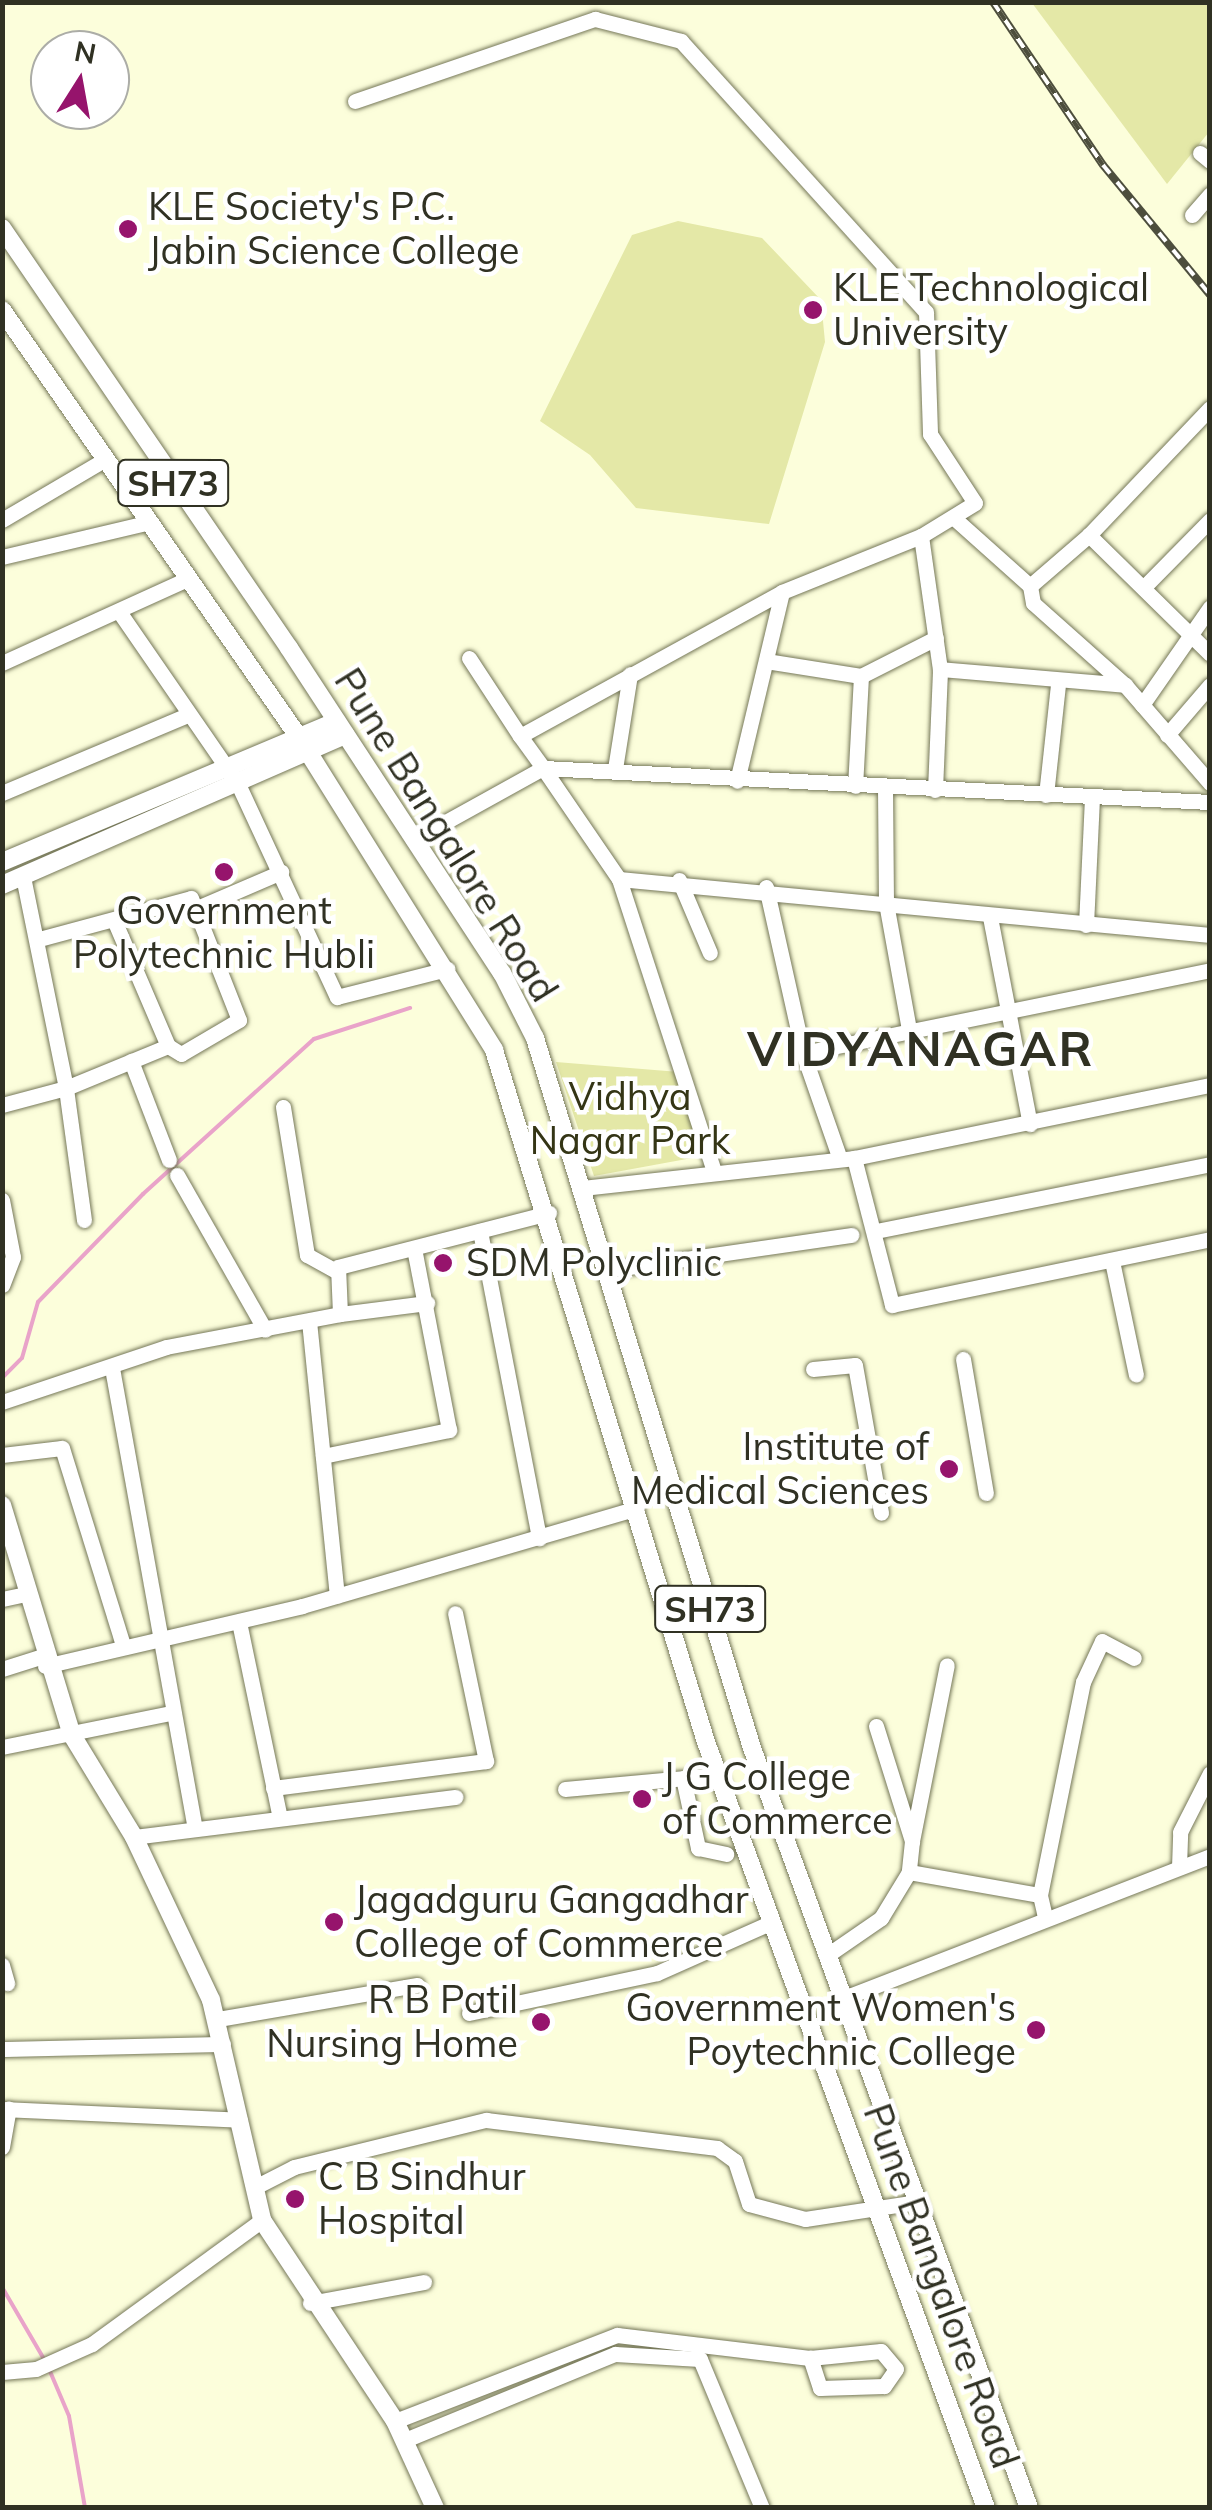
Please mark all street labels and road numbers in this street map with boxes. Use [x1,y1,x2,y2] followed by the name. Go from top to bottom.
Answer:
[116,453,230,513] road number: SH73
[325,660,567,1010] street label: Pune Bangalore Road
[652,1579,768,1639] road number: SH73
[854,2098,1028,2474] street label: Pune Bangalore Road

